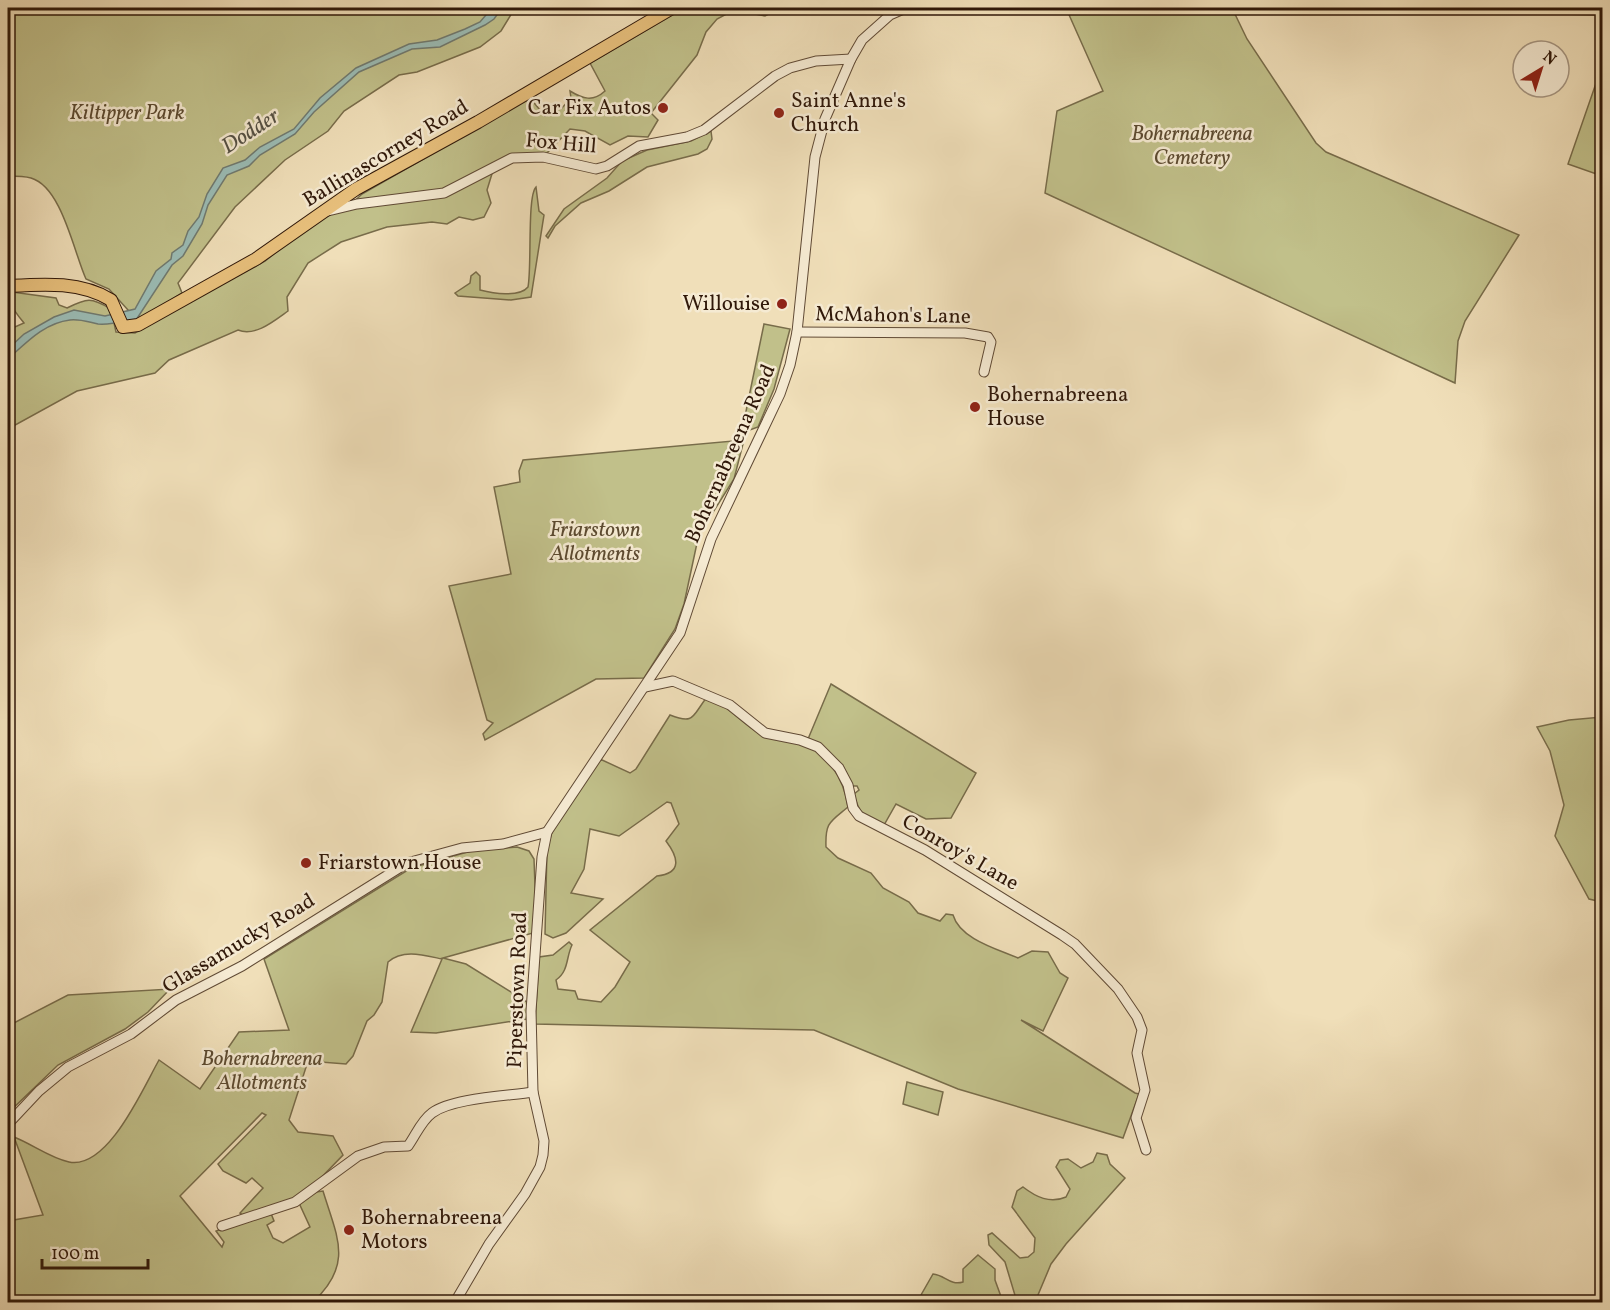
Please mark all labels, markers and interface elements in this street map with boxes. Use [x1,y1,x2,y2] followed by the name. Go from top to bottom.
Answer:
[1511,39,1571,99] north arrow
[1538,47,1561,71] text: N
[791,87,906,140] place label: Saint Anne's Church
[298,93,474,215] street label: Ballinascorney Road
[528,94,651,123] place label: Car Fix Autos
[69,99,185,128] park label: Kiltipper Park
[216,101,287,162] water label: Dodder
[656,101,670,115] marker: Car Fix Autos
[772,106,786,120] marker: Saint Anne's Church
[1131,120,1253,173] park label: Bohernabreena Cemetery
[524,126,598,162] street label: Fox Hill
[682,290,770,319] place label: Willouise
[775,297,789,311] marker: Willouise
[815,300,971,332] street label: McMahon's Lane
[678,360,784,548] street label: Bohernabreena Road
[987,381,1129,434] place label: Bohernabreena House
[968,400,982,414] marker: Bohernabreena House
[549,516,641,569] park label: Friarstown Allotments
[896,808,1024,898] street label: Conroy's Lane
[318,849,481,878] place label: Friarstown House
[299,856,313,870] marker: Friarstown House
[157,887,321,1001] street label: Glassamucky Road
[501,911,535,1069] street label: Piperstown Road
[201,1045,323,1098] park label: Bohernabreena Allotments
[361,1204,503,1257] place label: Bohernabreena Motors
[342,1223,356,1237] marker: Bohernabreena Motors
[42,1232,148,1270] scale bar
[51,1242,100,1267] text: 100 m

